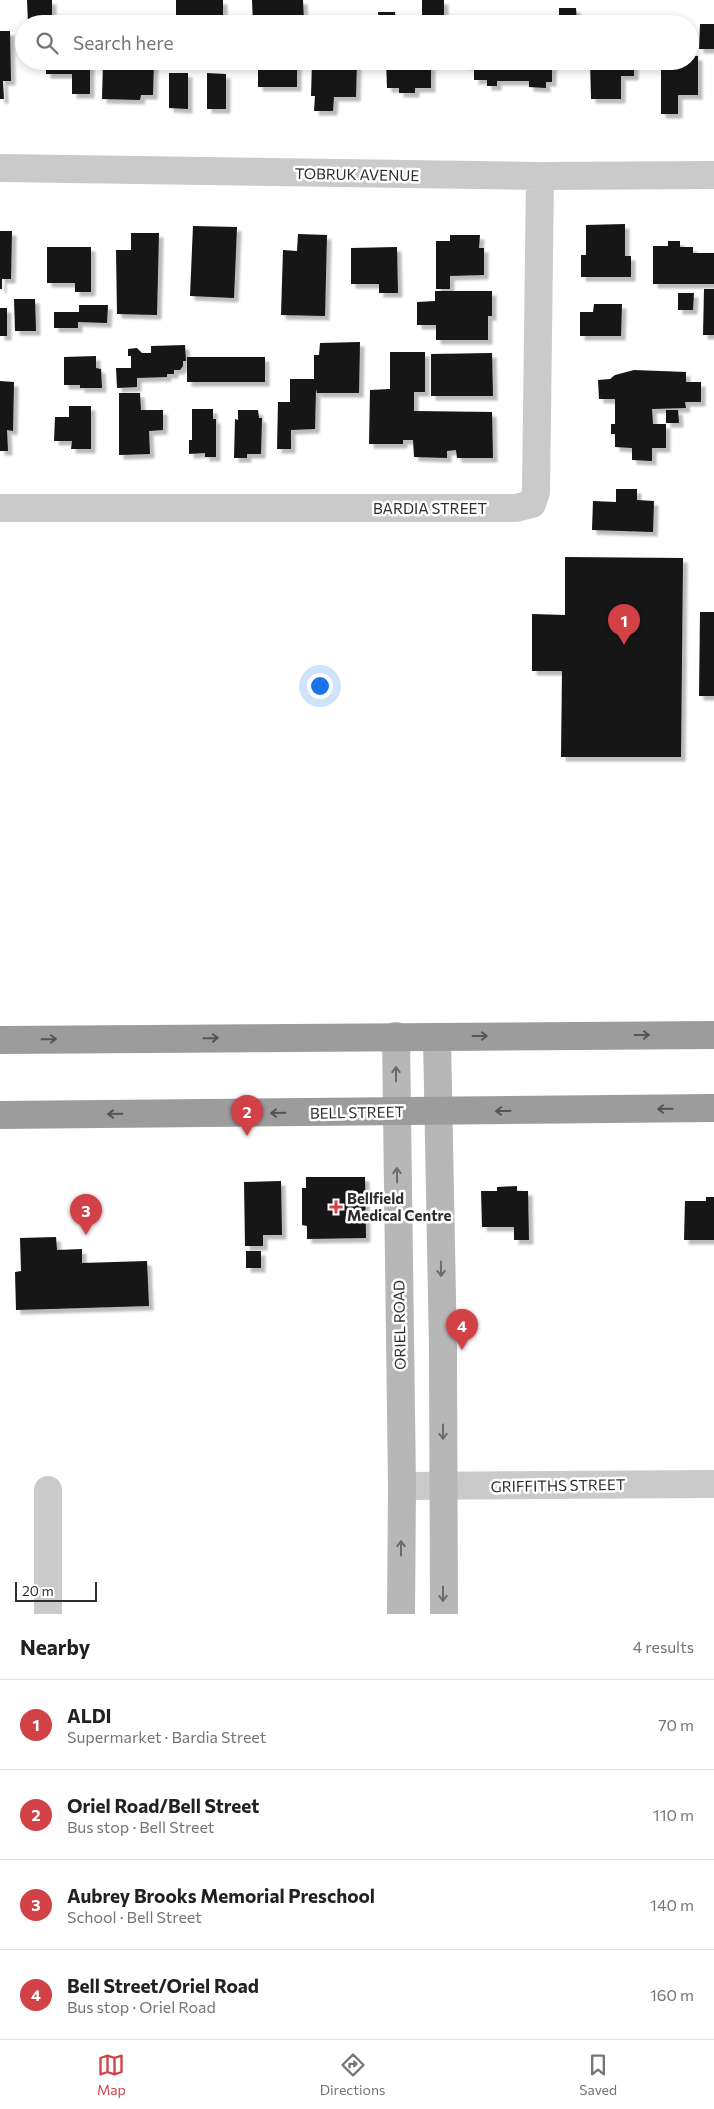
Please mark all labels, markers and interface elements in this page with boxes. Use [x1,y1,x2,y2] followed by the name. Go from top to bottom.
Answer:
[15,15,699,70] search box
[33,29,61,57] icon: search
[73,31,173,54] text: Search here
[295,164,419,184] street label: TOBRUK AVENUE
[373,499,487,517] street label: BARDIA STREET
[608,604,640,645] pin: 1
[307,673,333,699] your location
[634,1030,650,1040] one-way arrow
[472,1031,488,1041] one-way arrow
[202,1033,219,1043] one-way arrow
[40,1035,56,1044] one-way arrow
[391,1066,401,1082] one-way arrow
[231,1095,263,1136] pin: 2
[310,1102,405,1122] street label: BELL STREET
[658,1104,674,1114] one-way arrow
[495,1106,512,1116] one-way arrow
[270,1108,286,1118] one-way arrow
[107,1109,124,1119] one-way arrow
[392,1167,402,1184] one-way arrow
[347,1189,451,1224] place label: Bellfield Medical Centre
[70,1194,102,1235] pin: 3
[329,1200,343,1214] marker: Bellfield Medical Centre
[437,1261,446,1277] one-way arrow
[389,1280,409,1370] street label: ORIEL ROAD
[446,1309,478,1350] pin: 4
[438,1424,448,1440] one-way arrow
[490,1475,626,1495] street label: GRIFFITHS STREET
[396,1540,406,1556] one-way arrow
[15,1579,98,1602] scale bar
[22,1582,54,1599] text: 20 m
[438,1586,448,1602] one-way arrow
[20,1634,90,1659] text: Nearby
[633,1637,694,1656] text: 4 results
[67,1704,112,1727] text: ALDI
[32,1715,40,1734] text: 1
[658,1715,694,1734] text: 70 m
[67,1727,266,1746] text: Supermarket · Bardia Street
[67,1794,259,1817] text: Oriel Road/Bell Street
[31,1805,41,1824] text: 2
[653,1805,694,1824] text: 110 m
[67,1817,214,1836] text: Bus stop · Bell Street
[67,1884,375,1907] text: Aubrey Brooks Memorial Preschool
[31,1895,41,1914] text: 3
[650,1895,694,1914] text: 140 m
[67,1907,202,1926] text: School · Bell Street
[67,1974,259,1997] text: Bell Street/Oriel Road
[31,1985,41,2004] text: 4
[650,1985,694,2004] text: 160 m
[67,1997,216,2016] text: Bus stop · Oriel Road
[97,2051,126,2098] tab: Map
[320,2051,385,2098] tab: Directions
[579,2051,617,2098] tab: Saved

